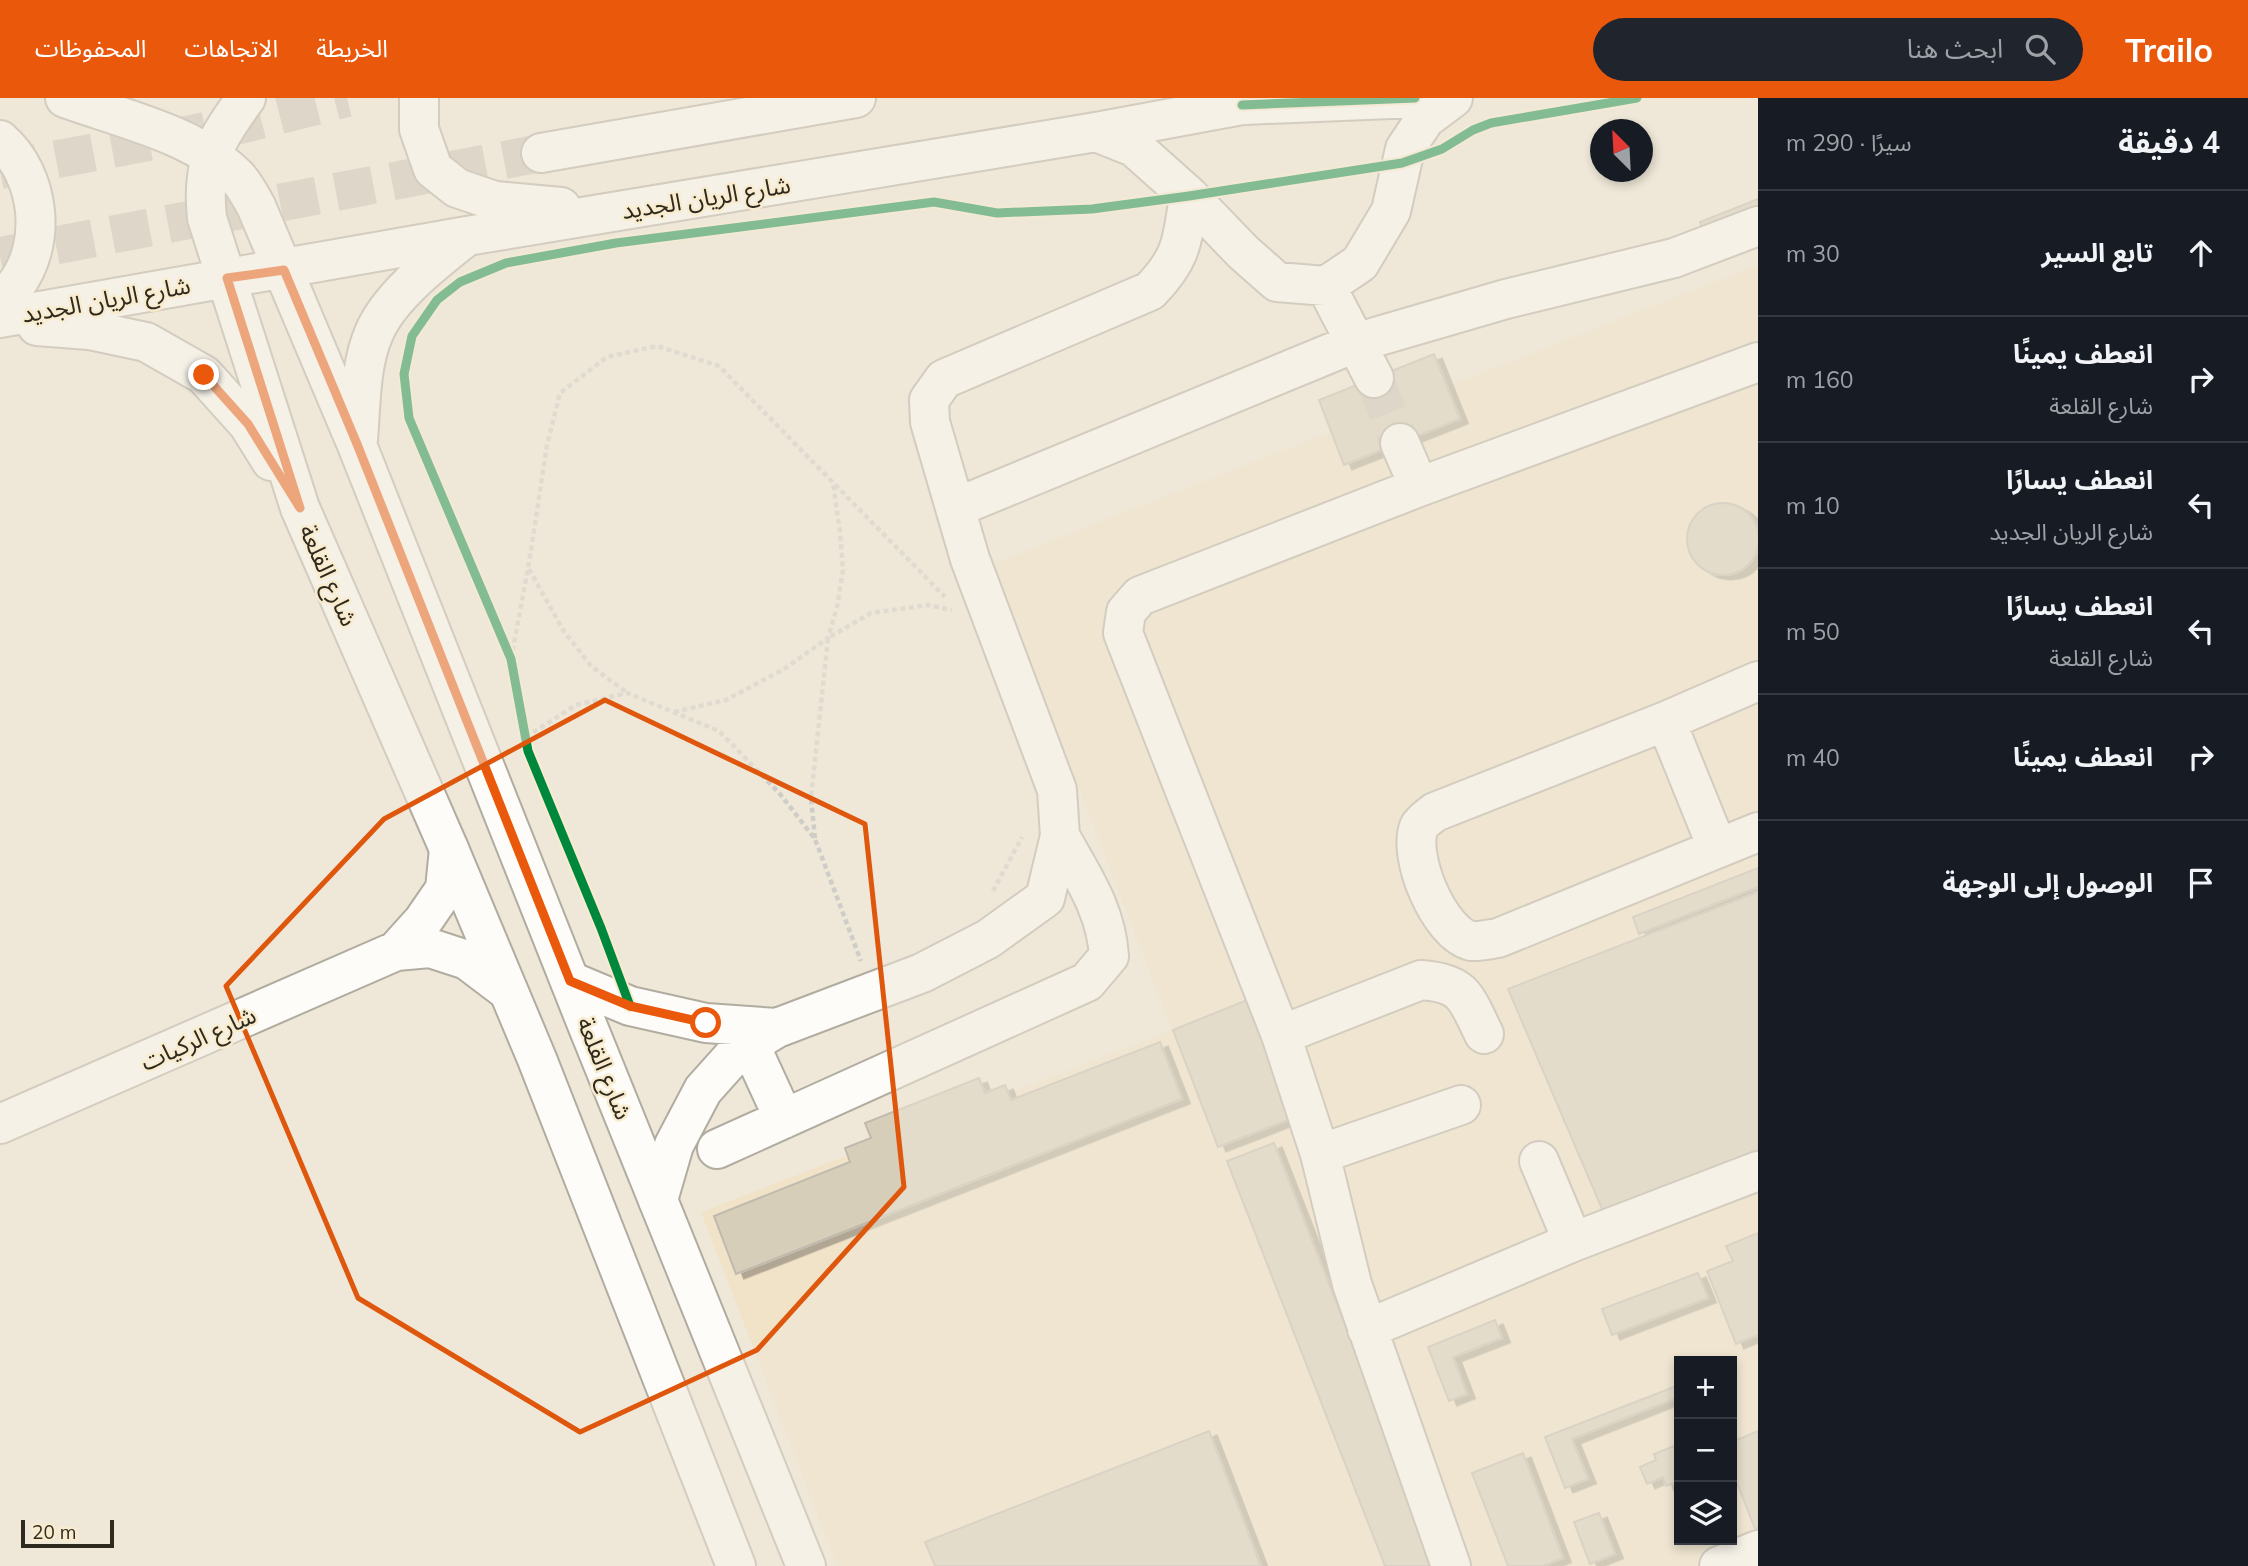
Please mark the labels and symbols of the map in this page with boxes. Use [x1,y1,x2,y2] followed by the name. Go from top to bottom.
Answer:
[1590,119,1653,182] north arrow
[619,169,793,228] street label: شارع الريان الجديد
[19,269,193,332] street label: شارع الريان الجديد
[188,359,219,390] route end
[291,519,365,632] street label: شارع القلعة
[136,999,262,1079] street label: شارع الركيات
[690,1007,721,1038] route start
[568,1012,639,1125] street label: شارع القلعة
[21,1517,114,1549] scale bar

